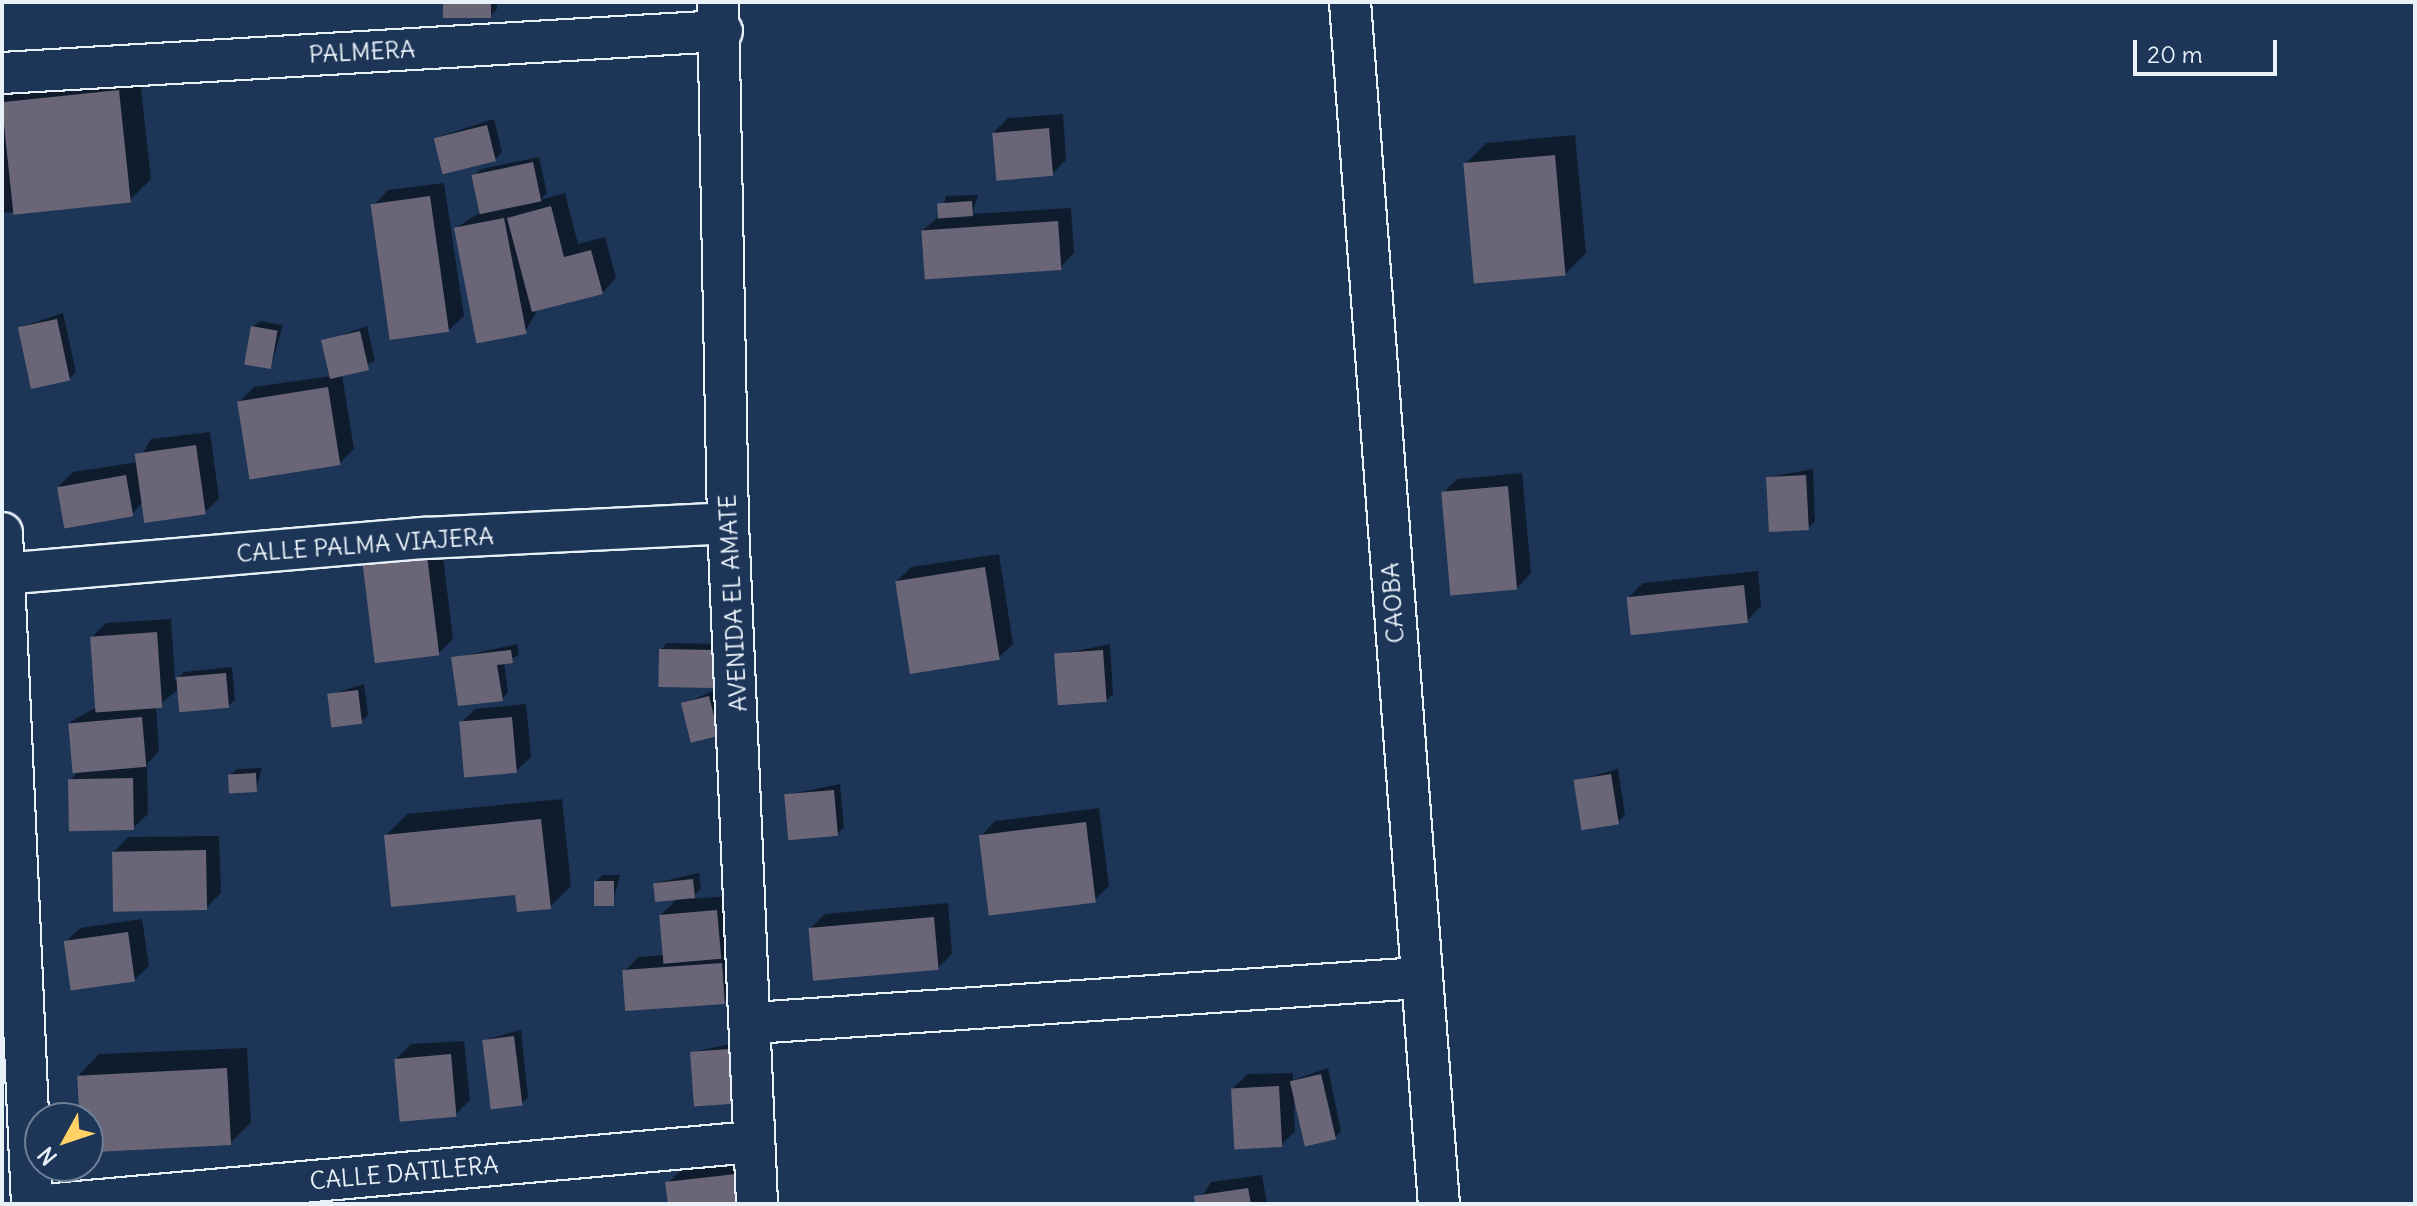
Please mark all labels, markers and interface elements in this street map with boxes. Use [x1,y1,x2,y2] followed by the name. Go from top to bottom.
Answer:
[2137,24,2281,74] scale bar
[308,35,416,69] street label: PALMERA
[2147,39,2203,69] text: 20 m
[713,494,753,712] street label: AVENIDA EL AMATE
[235,522,495,568] street label: CALLE PALMA VIAJERA
[1376,562,1410,644] street label: CAOBA
[24,1102,104,1182] north arrow
[32,1141,63,1171] text: N
[308,1150,500,1196] street label: CALLE DATILERA

